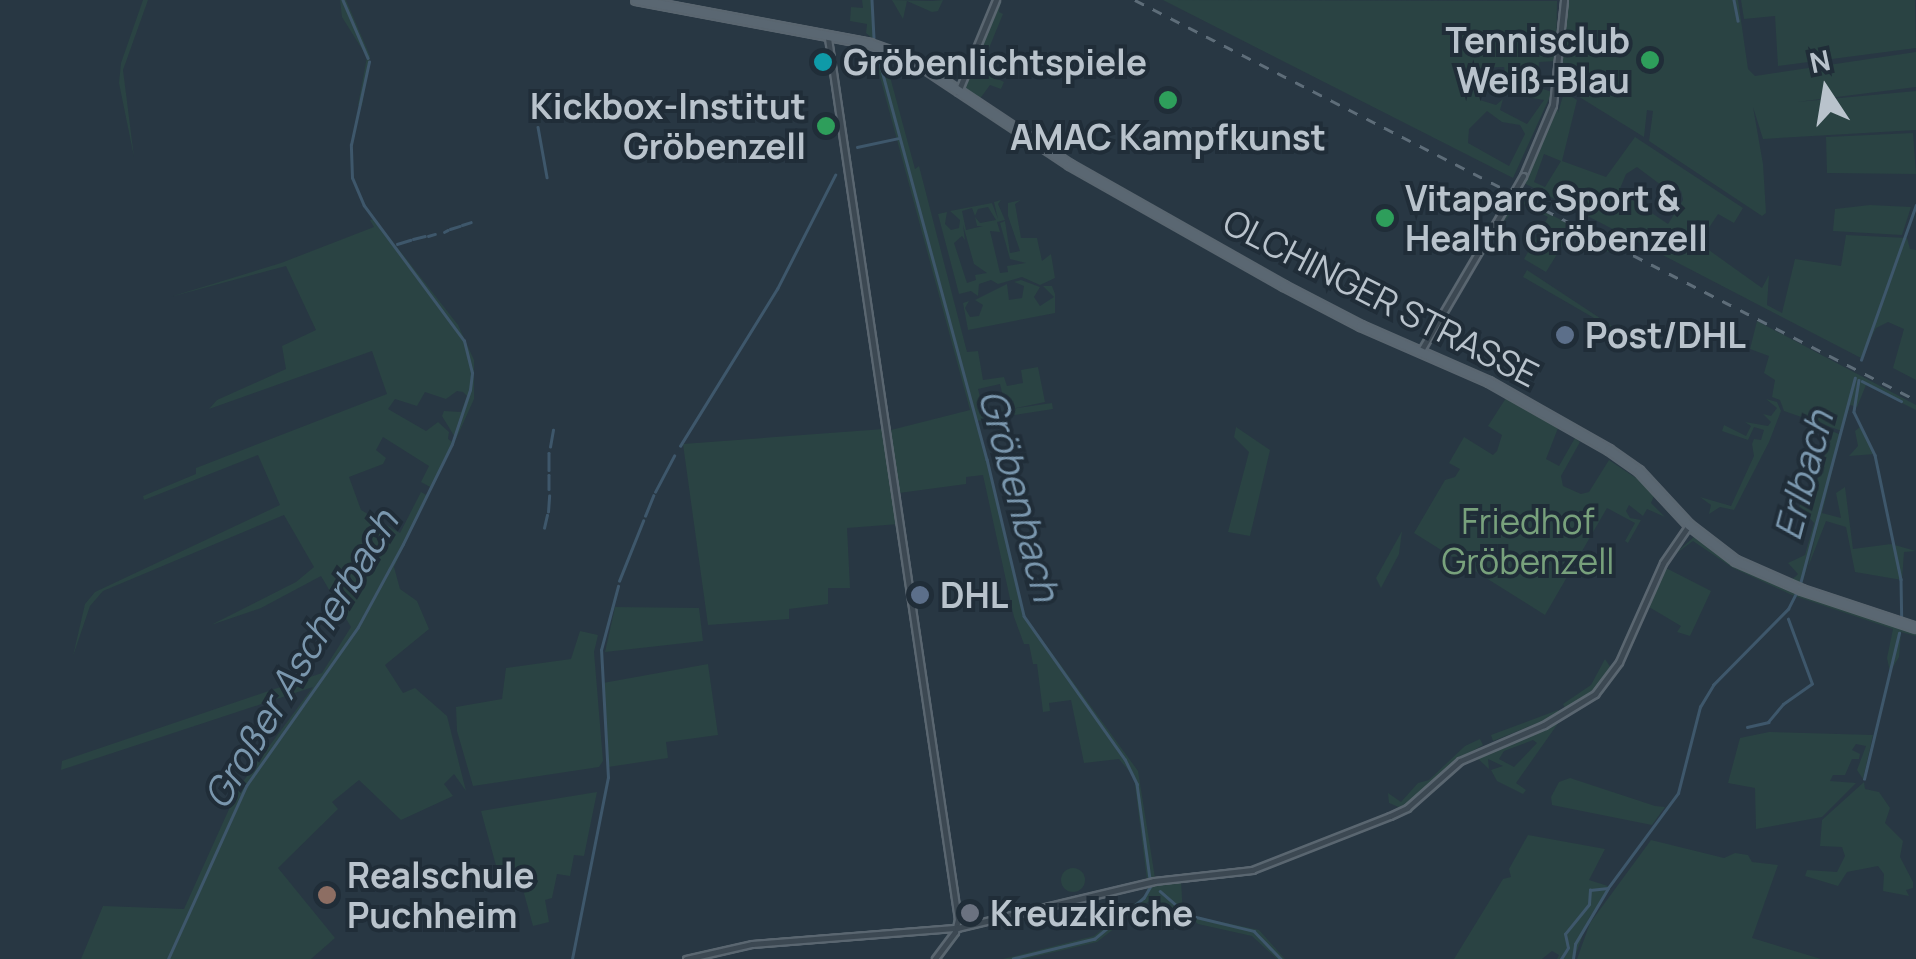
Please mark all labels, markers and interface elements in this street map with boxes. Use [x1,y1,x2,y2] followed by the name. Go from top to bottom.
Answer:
[1446,19,1630,101] place label: Tennisclub Weiß-Blau
[1776,40,1876,140] north arrow
[1806,40,1834,81] text: N
[843,41,1147,83] place label: Gröbenlichtspiele
[1639,49,1661,71] marker: Tennisclub Weiß-Blau
[812,51,834,73] marker: Gröbenlichtspiele
[530,85,806,167] place label: Kickbox-Institut Gröbenzell
[1157,89,1179,111] marker: AMAC Kampfkunst
[815,115,837,137] marker: Kickbox-Institut Gröbenzell
[1010,116,1326,158] place label: AMAC Kampfkunst
[1405,177,1708,259] place label: Vitaparc Sport & Health Gröbenzell
[1217,200,1545,396] street label: OLCHINGER STRASSE
[1374,207,1396,229] marker: Vitaparc Sport & Health Gröbenzell
[1585,314,1746,356] place label: Post/DHL
[1554,324,1576,346] marker: Post/DHL
[970,385,1070,605] water label: Gröbenbach
[1764,406,1842,544] water label: Erlbach
[1441,500,1615,582] park label: Friedhof Gröbenzell
[193,502,407,816] water label: Großer Ascherbach
[940,574,1008,616] place label: DHL
[909,584,931,606] marker: DHL
[347,854,535,936] place label: Realschule Puchheim
[316,884,338,906] marker: Realschule Puchheim
[990,892,1193,934] place label: Kreuzkirche
[959,902,981,924] marker: Kreuzkirche

